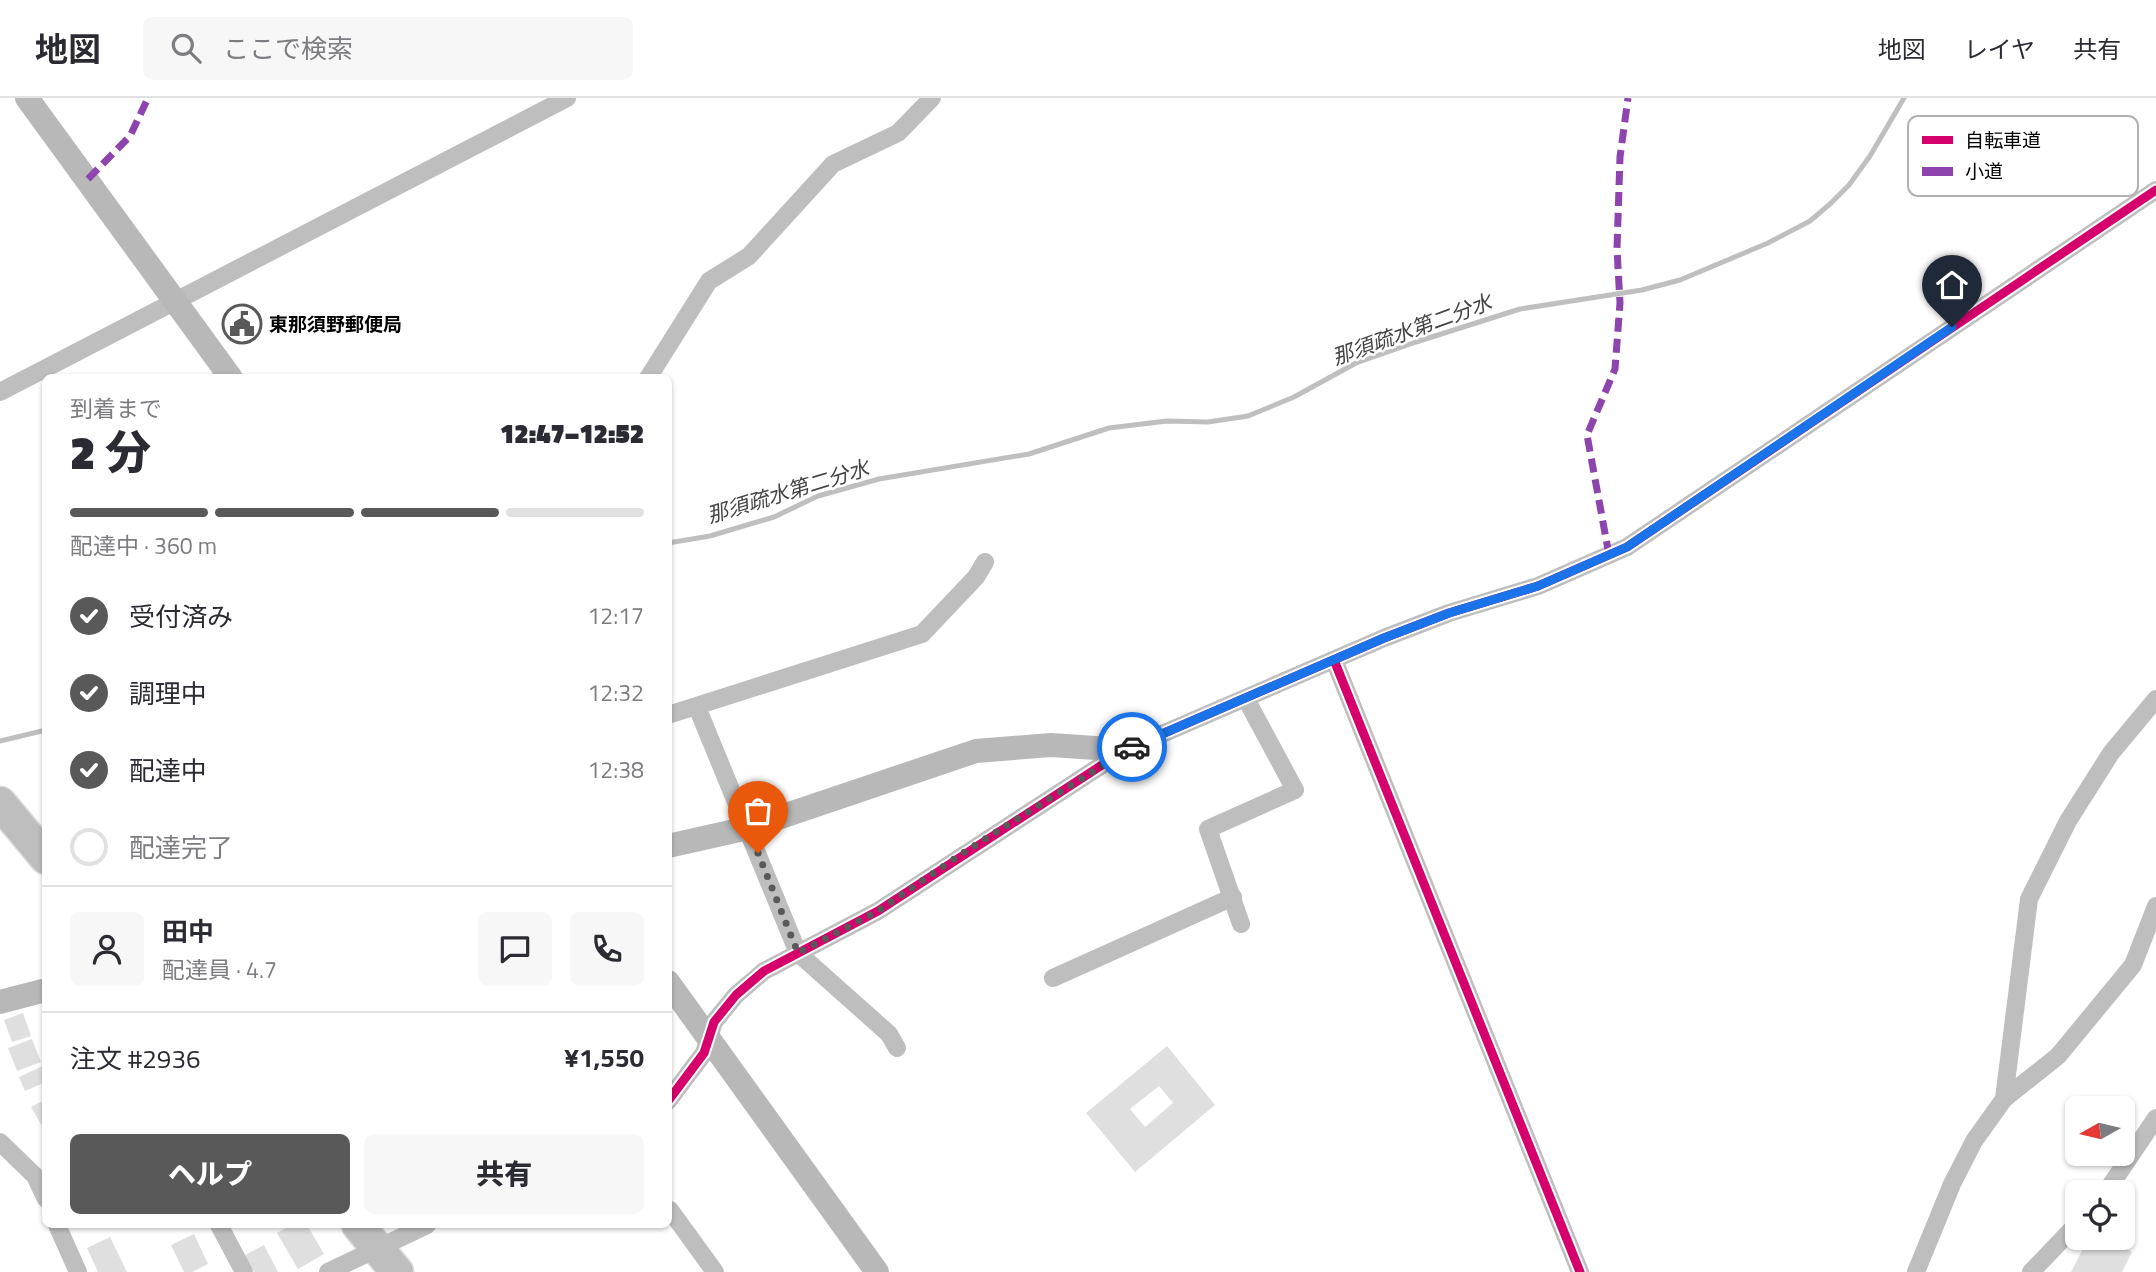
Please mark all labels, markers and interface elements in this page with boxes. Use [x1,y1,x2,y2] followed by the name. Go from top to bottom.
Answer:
[143,17,633,80] search box
[35,24,101,74] text: 地図
[167,29,205,67] icon: search
[223,29,353,68] text: ここで検索
[1878,31,1926,67] text: 地図
[1964,31,2035,67] text: レイヤ
[2073,31,2121,67] text: 共有
[1908,116,2138,196] legend
[1965,125,2041,154] text: 自転車道
[1965,156,2003,185] text: 小道
[1922,255,1982,327] pin
[1933,266,1971,304] icon: home
[1327,285,1498,373] water label: 那須疏水第二分水
[221,303,263,345] public building icon: 東那須野郵便局
[269,309,402,338] place label: 東那須野郵便局
[70,391,162,426] text: 到着まで
[500,414,644,453] text: 12:47–12:52
[70,417,151,487] text: 2 分
[703,451,875,531] water label: 那須疏水第二分水
[70,528,217,563] text: 配達中 · 360 m
[70,597,108,635] icon: check
[129,597,233,636] text: 受付済み
[587,598,644,633] text: 12:17
[70,674,108,712] icon: check
[129,674,207,713] text: 調理中
[587,675,644,710] text: 12:32
[1097,712,1167,782] courier
[1113,728,1151,766] icon: car
[70,751,108,789] icon: check
[129,751,207,790] text: 配達中
[587,752,644,787] text: 12:38
[728,781,788,853] pin
[739,792,777,830] icon: bag
[129,828,233,867] text: 配達完了
[70,912,144,986] button: person
[162,912,214,951] text: 田中
[478,912,552,986] button: chat
[570,912,644,986] button: phone
[162,952,277,987] text: 配達員 · 4.7
[564,1038,644,1077] text: ¥1,550
[70,1039,201,1078] text: 注文 #2936
[2065,1096,2135,1166] north arrow
[2065,1096,2135,1250] map controls
[70,1134,350,1214] button: ヘルプ
[364,1134,644,1214] button: 共有
[2065,1180,2135,1250] button: locate

